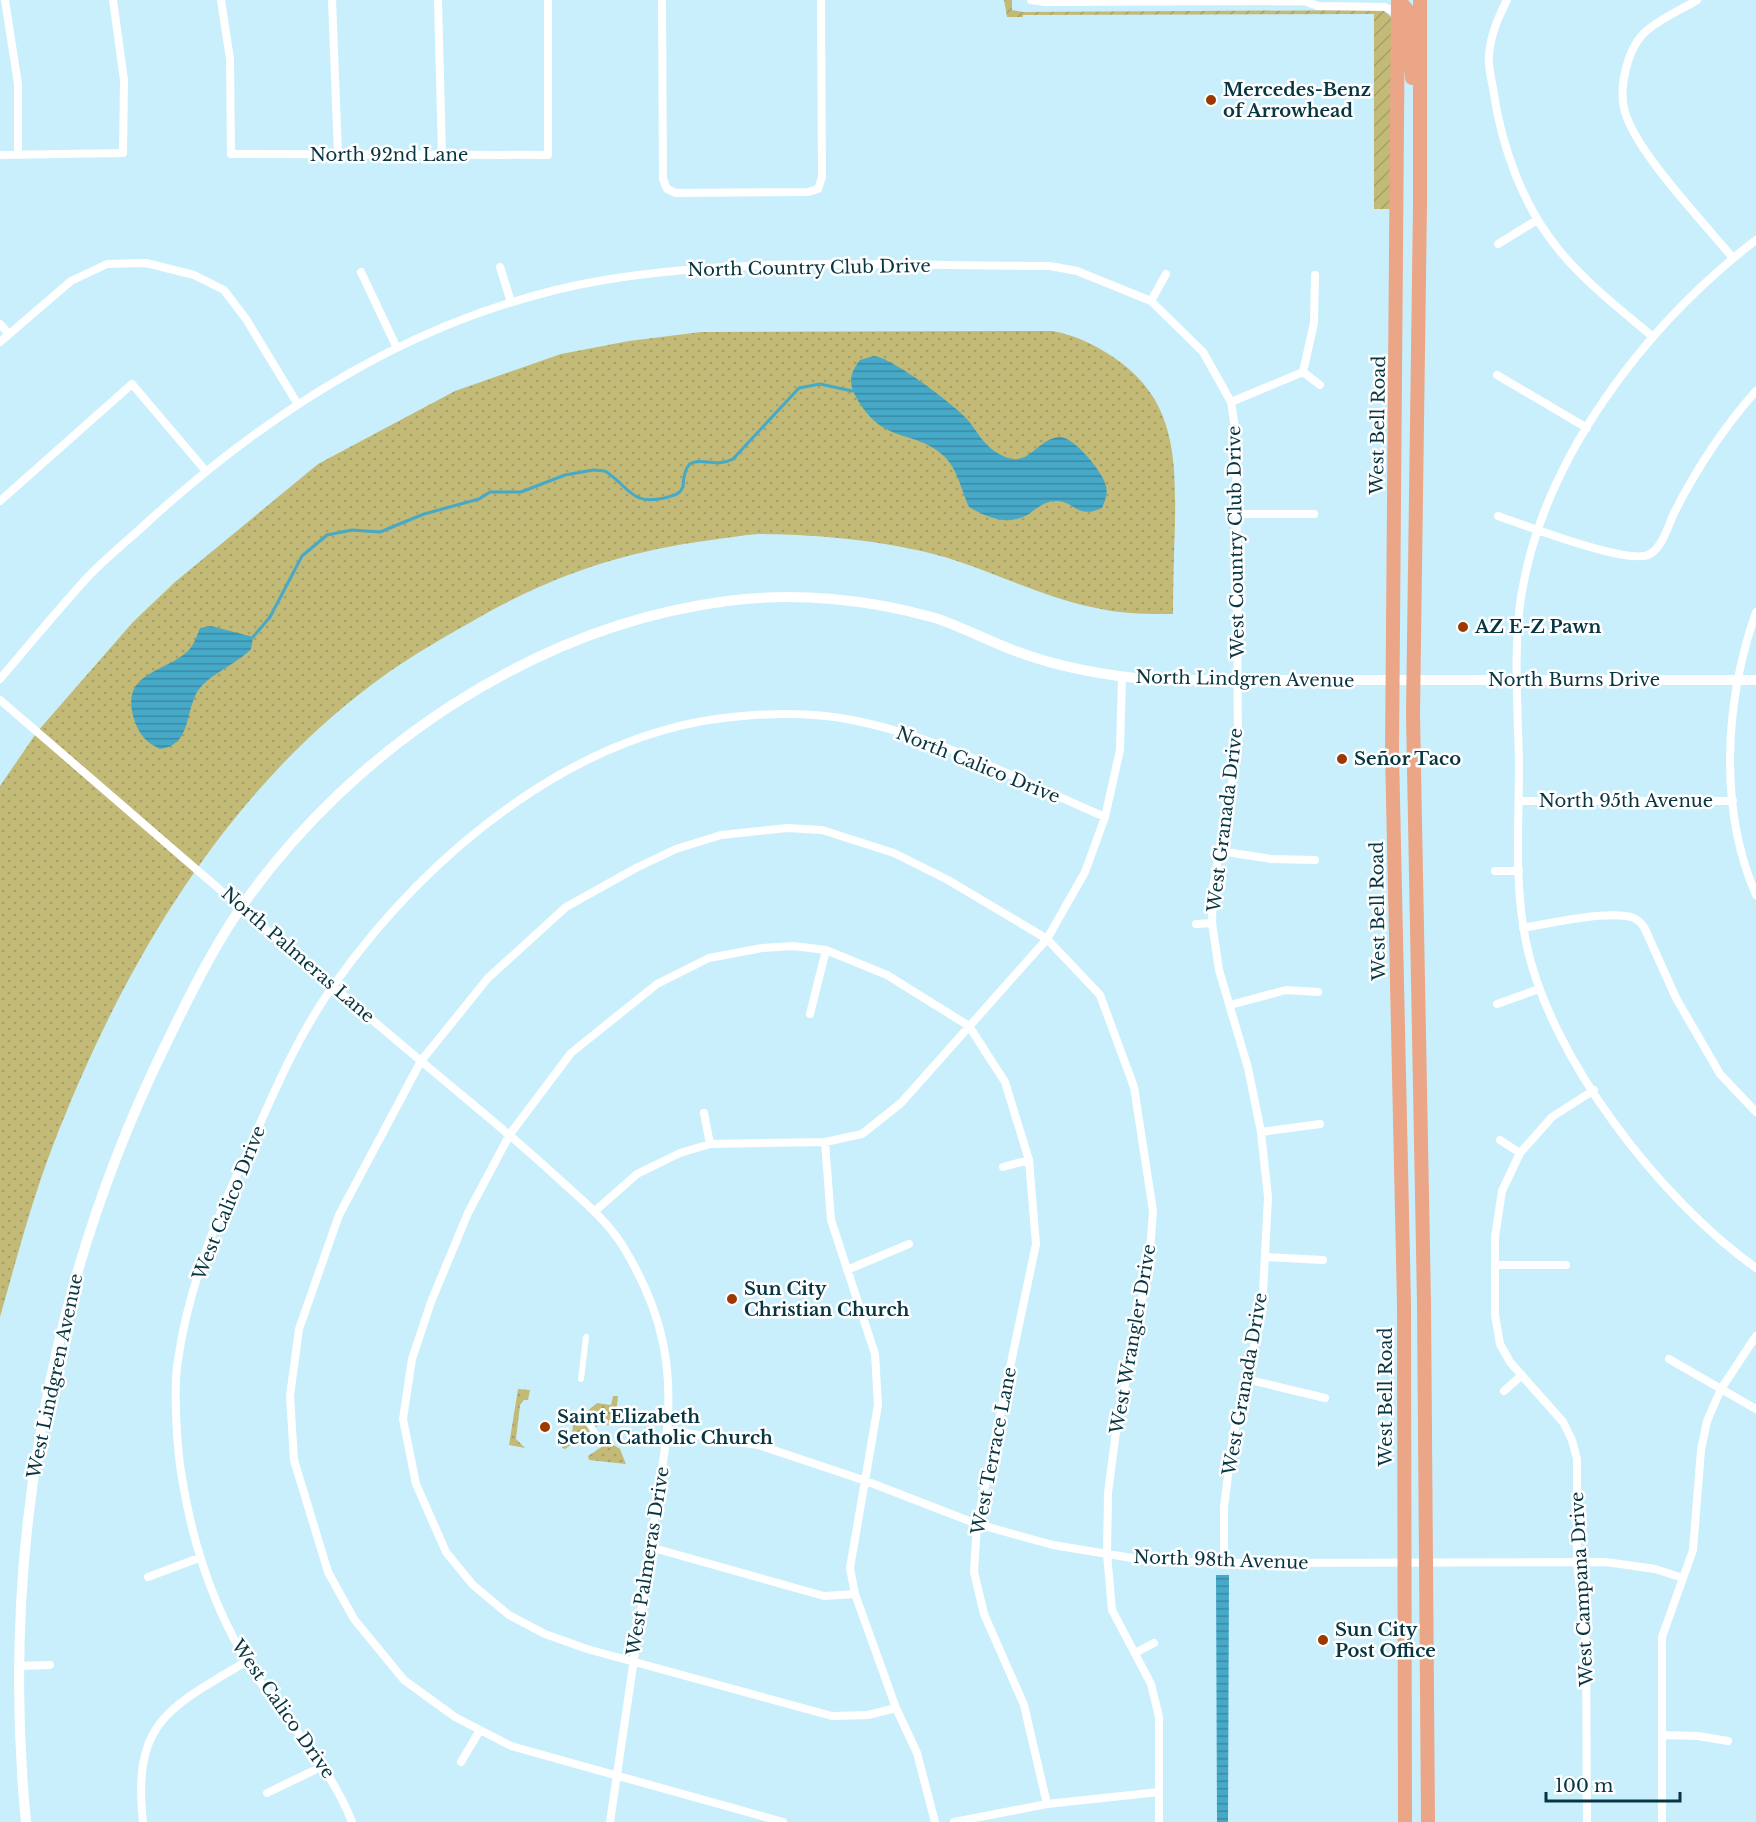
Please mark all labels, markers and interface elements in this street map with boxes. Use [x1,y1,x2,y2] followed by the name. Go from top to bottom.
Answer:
[1223,79,1371,122] place label: Mercedes-Benz of Arrowhead
[1204,93,1218,107] marker: Mercedes-Benz of Arrowhead
[310,144,468,166] street label: North 92nd Lane
[687,255,931,281] street label: North Country Club Drive
[1366,355,1390,496] street label: West Bell Road
[1223,425,1249,660] street label: West Country Club Drive
[1474,616,1601,638] place label: AZ E-Z Pawn
[1456,620,1470,634] marker: AZ E-Z Pawn
[1135,666,1355,692] street label: North Lindgren Avenue
[1488,669,1660,691] street label: North Burns Drive
[893,722,1063,808] street label: North Calico Drive
[1203,727,1247,914] street label: West Granada Drive
[1354,748,1461,770] place label: Señor Taco
[1335,752,1349,766] marker: Señor Taco
[1539,790,1713,812] street label: North 95th Avenue
[1366,841,1390,982] street label: West Bell Road
[217,883,379,1027] street label: North Palmeras Lane
[188,1123,270,1284] street label: West Calico Drive
[1105,1242,1161,1437] street label: West Wrangler Drive
[22,1272,87,1481] street label: West Lindgren Avenue
[744,1278,910,1321] place label: Sun City Christian Church
[1218,1291,1272,1478] street label: West Granada Drive
[725,1292,739,1306] marker: Sun City Christian Church
[1375,1327,1397,1468] street label: West Bell Road
[967,1365,1021,1538] street label: West Terrace Lane
[557,1406,773,1449] place label: Saint Elizabeth Seton Catholic Church
[538,1420,552,1434] marker: Saint Elizabeth Seton Catholic Church
[622,1465,674,1658] street label: West Palmeras Drive
[1566,1491,1598,1688] street label: West Campana Drive
[1133,1546,1309,1574] street label: North 98th Avenue
[1335,1619,1436,1662] place label: Sun City Post Office
[1316,1633,1330,1647] marker: Sun City Post Office
[226,1634,339,1783] street label: West Calico Drive
[1546,1765,1680,1803] scale bar
[1555,1775,1613,1797] text: 100 m

